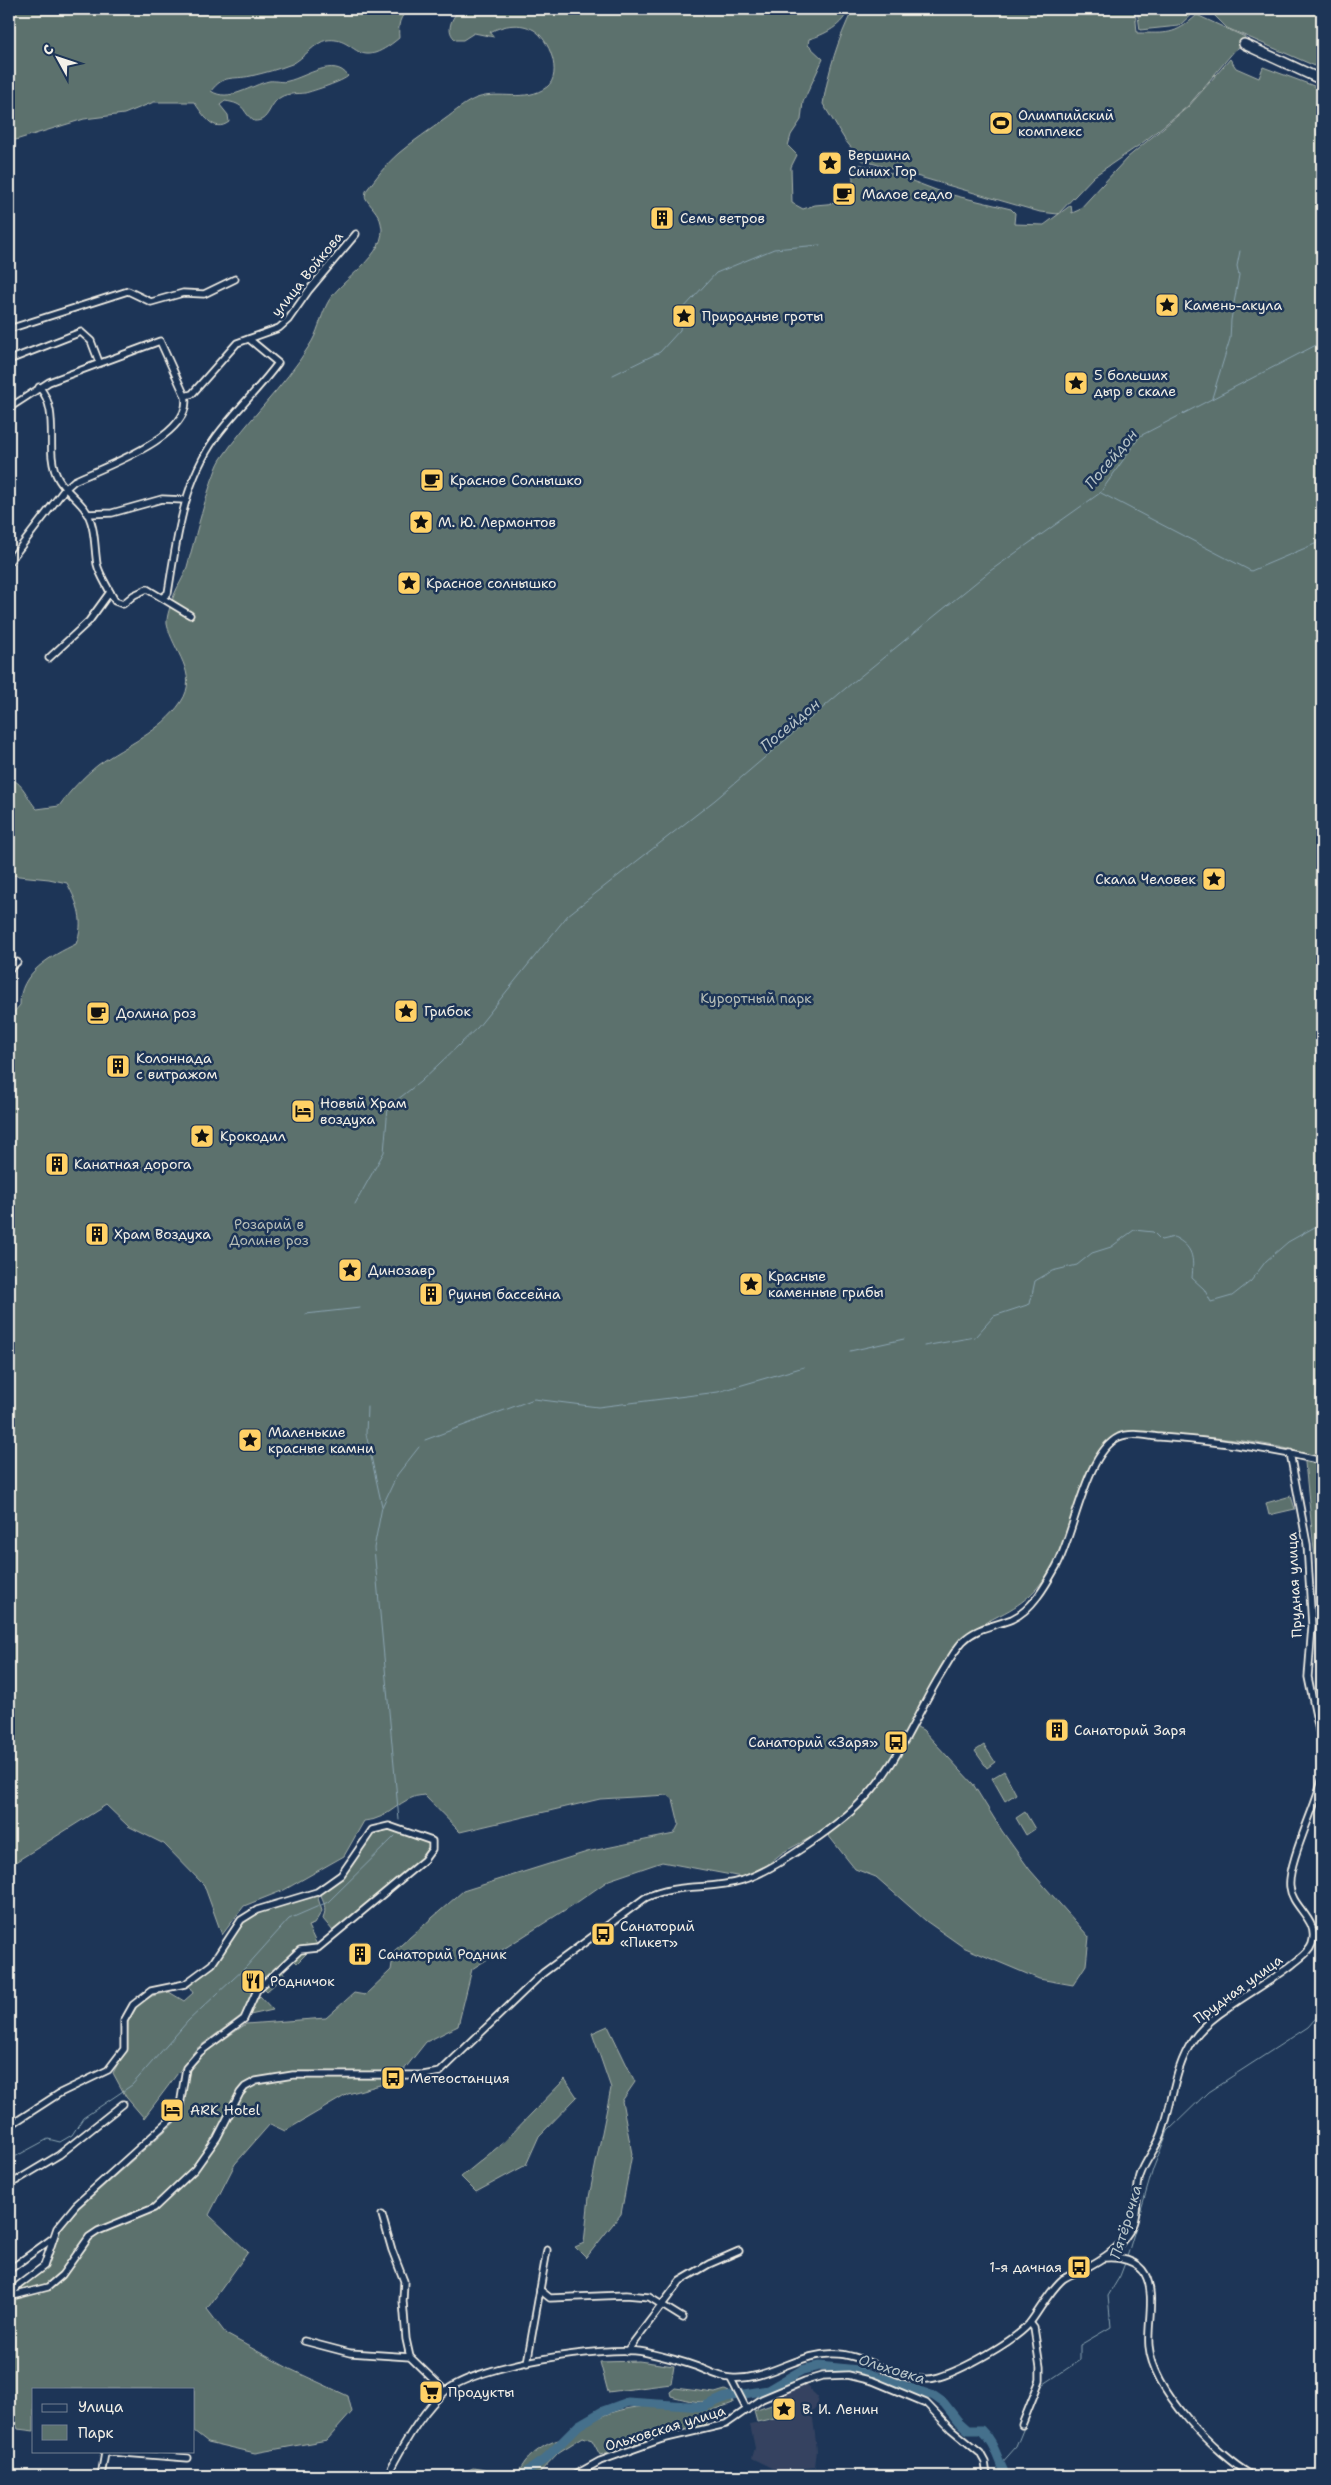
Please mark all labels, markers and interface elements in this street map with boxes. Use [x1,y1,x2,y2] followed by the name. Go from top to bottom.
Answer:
[32,32,82,82] north arrow
[38,41,58,59] text: С
[1018,106,1114,140] place label: Олимпийский комплекс
[988,110,1014,136] sports icon: Олимпийский комплекс
[848,146,917,180] place label: Вершина Синих Гор
[817,150,843,176] place icon: Вершина Синих Гор
[831,181,857,207] cafe icon: Малое седло
[862,185,953,203] place label: Малое седло
[649,205,675,231] building icon: Семь ветров
[680,209,765,227] place label: Семь ветров
[267,228,347,320] street label: улица Войкова
[1154,292,1180,318] place icon: Камень-акула
[1184,296,1282,314] place label: Камень-акула
[671,303,697,329] place icon: Природные гроты
[702,307,823,325] place label: Природные гроты
[1094,366,1176,400] place label: 5 больших дыр в скале
[1063,370,1089,396] place icon: 5 больших дыр в скале
[1080,425,1142,493] water label: Посейдон
[419,467,445,493] cafe icon: Красное Солнышко
[450,471,582,489] place label: Красное Солнышко
[408,509,434,535] place icon: М. Ю. Лермонтов
[438,513,556,531] place label: М. Ю. Лермонтов
[396,570,422,596] place icon: Красное солнышко
[426,574,557,592] place label: Красное солнышко
[756,694,824,756] water label: Посейдон
[1201,866,1227,892] place icon: Скала Человек
[1095,870,1197,888] place label: Скала Человек
[700,989,812,1007] park label: Курортный парк
[393,998,419,1024] place icon: Грибок
[85,1000,111,1026] cafe icon: Долина роз
[424,1002,472,1020] place label: Грибок
[116,1004,196,1022] place label: Долина роз
[136,1049,217,1083] place label: Колоннада с витражом
[105,1053,131,1079] building icon: Колоннада с витражом
[320,1094,407,1128] place label: Новый Храм воздуха
[290,1098,316,1124] hotel icon: Новый Храм воздуха
[189,1123,215,1149] place icon: Крокодил
[220,1127,286,1145] place label: Крокодил
[44,1151,70,1177] building icon: Канатная дорога
[74,1155,192,1173] place label: Канатная дорога
[229,1215,309,1249] park label: Розарий в Долине роз
[84,1221,110,1247] building icon: Храм Воздуха
[114,1225,211,1243] place label: Храм Воздуха
[337,1257,363,1283] place icon: Динозавр
[368,1261,435,1279] place label: Динозавр
[768,1267,884,1301] place label: Красные каменные грибы
[738,1271,764,1297] place icon: Красные каменные грибы
[418,1281,444,1307] building icon: Руины бассейна
[448,1285,561,1303] place label: Руины бассейна
[268,1423,374,1457] place label: Маленькие красные камни
[237,1427,263,1453] place icon: Маленькие красные камни
[1282,1531,1306,1638] street label: Прудная улица
[1044,1717,1070,1743] building icon: Санаторий Заря
[1074,1721,1186,1739] place label: Санаторий Заря
[883,1729,909,1755] bus stop icon: Санаторий «Заря»
[748,1733,878,1751] place label: Санаторий «Заря»
[620,1917,695,1951] place label: Санаторий «Пикет»
[590,1921,616,1947] bus stop icon: Санаторий «Пикет»
[347,1941,373,1967] building icon: Санаторий Родник
[378,1945,507,1963] place label: Санаторий Родник
[1190,1951,1286,2027] street label: Прудная улица
[240,1968,266,1994] restaurant icon: Родничок
[270,1972,335,1990] place label: Родничок
[380,2065,406,2091] bus stop icon: Метеостанция
[410,2069,510,2087] place label: Метеостанция
[159,2097,185,2123] hotel icon: ARK Hotel
[190,2101,261,2119] place label: ARK Hotel
[1105,2182,1147,2262] water label: Пятёрочка
[1066,2254,1092,2280] bus stop icon: 1-я дачная
[989,2258,1062,2276] place label: 1-я дачная
[856,2349,928,2389] water label: Ольховка
[418,2379,444,2405] supermarket icon: Продукты
[448,2383,515,2401] place label: Продукты
[32,2388,195,2452] legend
[771,2396,797,2422] place icon: В. И. Ленин
[78,2397,124,2417] text: Улица
[802,2400,879,2418] place label: В. И. Ленин
[603,2401,728,2455] street label: Ольховская улица
[78,2423,114,2443] text: Парк

